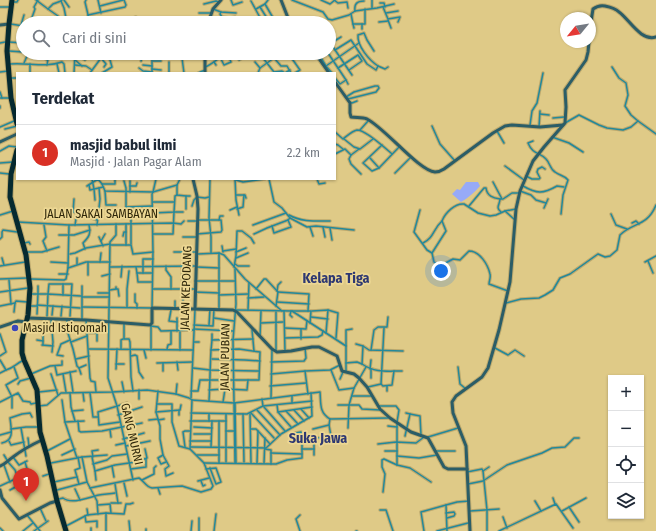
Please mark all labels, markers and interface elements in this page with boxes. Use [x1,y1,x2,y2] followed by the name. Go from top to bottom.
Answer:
[560,12,596,48] north arrow
[16,16,336,60] search box
[30,27,52,49] icon: search
[62,29,127,47] text: Cari di sini
[32,88,94,109] text: Terdekat
[70,136,176,154] text: masjid babul ilmi
[42,145,48,160] text: 1
[287,145,320,160] text: 2.2 km
[70,154,202,169] text: Masjid · Jalan Pagar Alam
[44,207,158,221] street label: JALAN SAKAI SAMBAYAN
[178,245,194,330] street label: JALAN KEPODANG
[431,261,451,281] your location
[302,270,370,287] district label: Kelapa Tiga
[23,321,107,335] place label: Masjid Istiqomah
[10,323,20,333] marker: Masjid Istiqomah
[217,323,233,391] street label: JALAN PUBIAN
[608,375,644,519] map controls
[608,375,644,411] button: +
[118,402,146,466] street label: GANG MURNI
[608,411,644,447] button: −
[289,430,347,447] district label: Suka Jawa
[608,447,644,483] button: locate
[13,468,39,501] pin: 1
[608,483,644,519] button: layers

